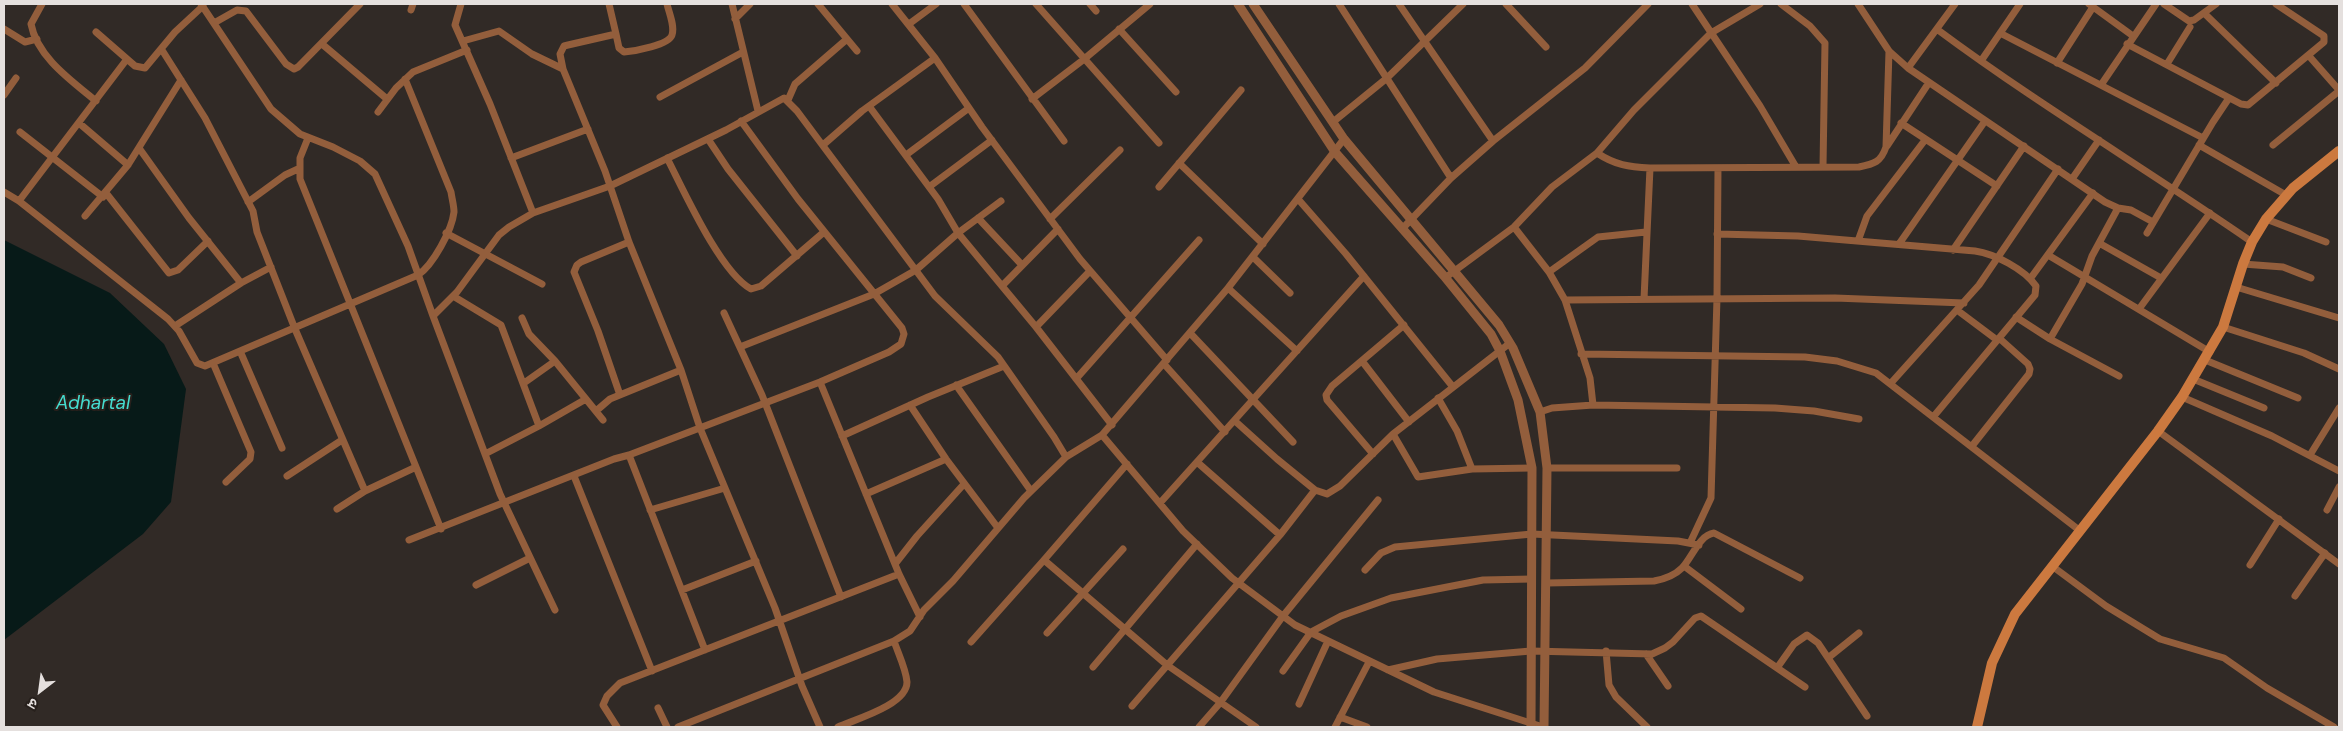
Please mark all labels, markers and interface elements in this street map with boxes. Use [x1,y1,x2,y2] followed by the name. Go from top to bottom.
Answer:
[56,393,130,415] water label: Adhartal
[15,666,65,716] north arrow
[24,694,41,714] text: उ

